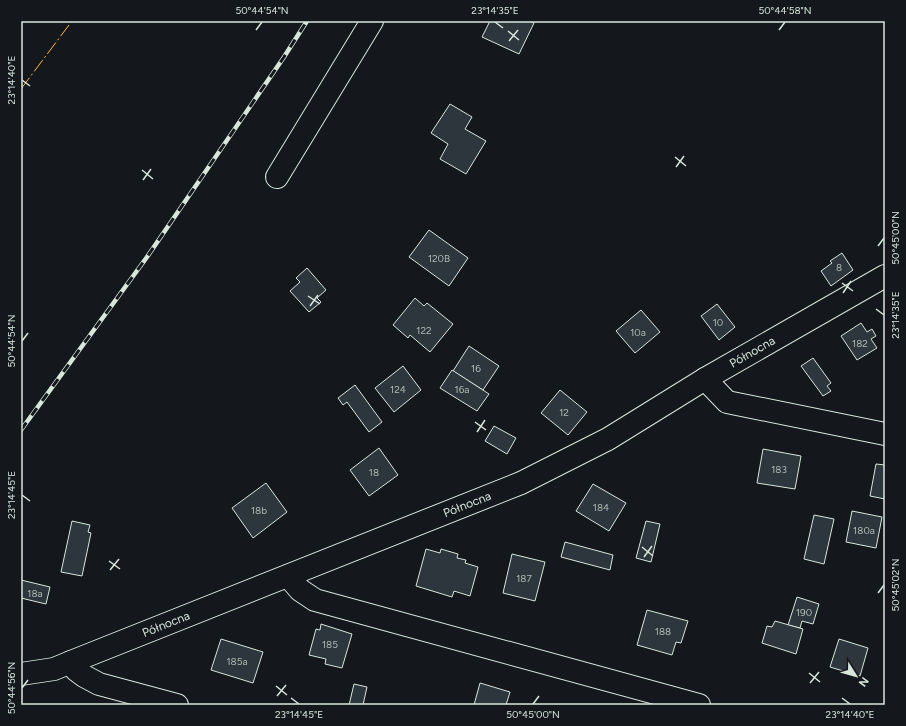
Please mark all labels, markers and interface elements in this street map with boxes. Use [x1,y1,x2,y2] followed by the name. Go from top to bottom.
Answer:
[235,4,289,17] text: 50°44'54"N
[471,4,519,17] text: 23°14'35"E
[758,4,812,17] text: 50°44'58"N
[5,56,18,104] text: 23°14'40"E
[889,211,902,265] text: 50°45'00"N
[428,252,450,265] house number: 120B
[836,261,842,274] house number: 8
[889,291,902,339] text: 23°14'35"E
[5,314,18,368] text: 50°44'54"N
[713,316,723,329] house number: 10
[416,324,432,337] house number: 122
[630,326,646,339] house number: 10a
[727,333,777,371] street label: Północna
[852,337,868,350] house number: 182
[471,362,481,375] house number: 16
[390,383,406,396] house number: 124
[455,383,469,396] house number: 16a
[559,406,569,419] house number: 12
[771,463,787,476] house number: 183
[369,466,379,479] house number: 18
[5,471,18,519] text: 23°14'45"E
[441,489,493,520] street label: Północna
[593,501,609,514] house number: 184
[251,504,267,517] house number: 18b
[853,524,875,537] house number: 180a
[889,559,902,611] text: 50°45'02"N
[516,572,532,585] house number: 187
[27,587,43,600] house number: 18a
[796,606,812,619] house number: 190
[140,608,192,640] street label: Północna
[655,625,671,638] house number: 188
[322,638,338,651] house number: 185
[226,655,248,668] house number: 185a
[836,656,876,696] north arrow
[5,662,18,714] text: 50°44'56"N
[856,674,871,689] text: N
[275,708,323,721] text: 23°14'45"E
[506,708,560,721] text: 50°45'00"N
[826,708,874,721] text: 23°14'40"E

